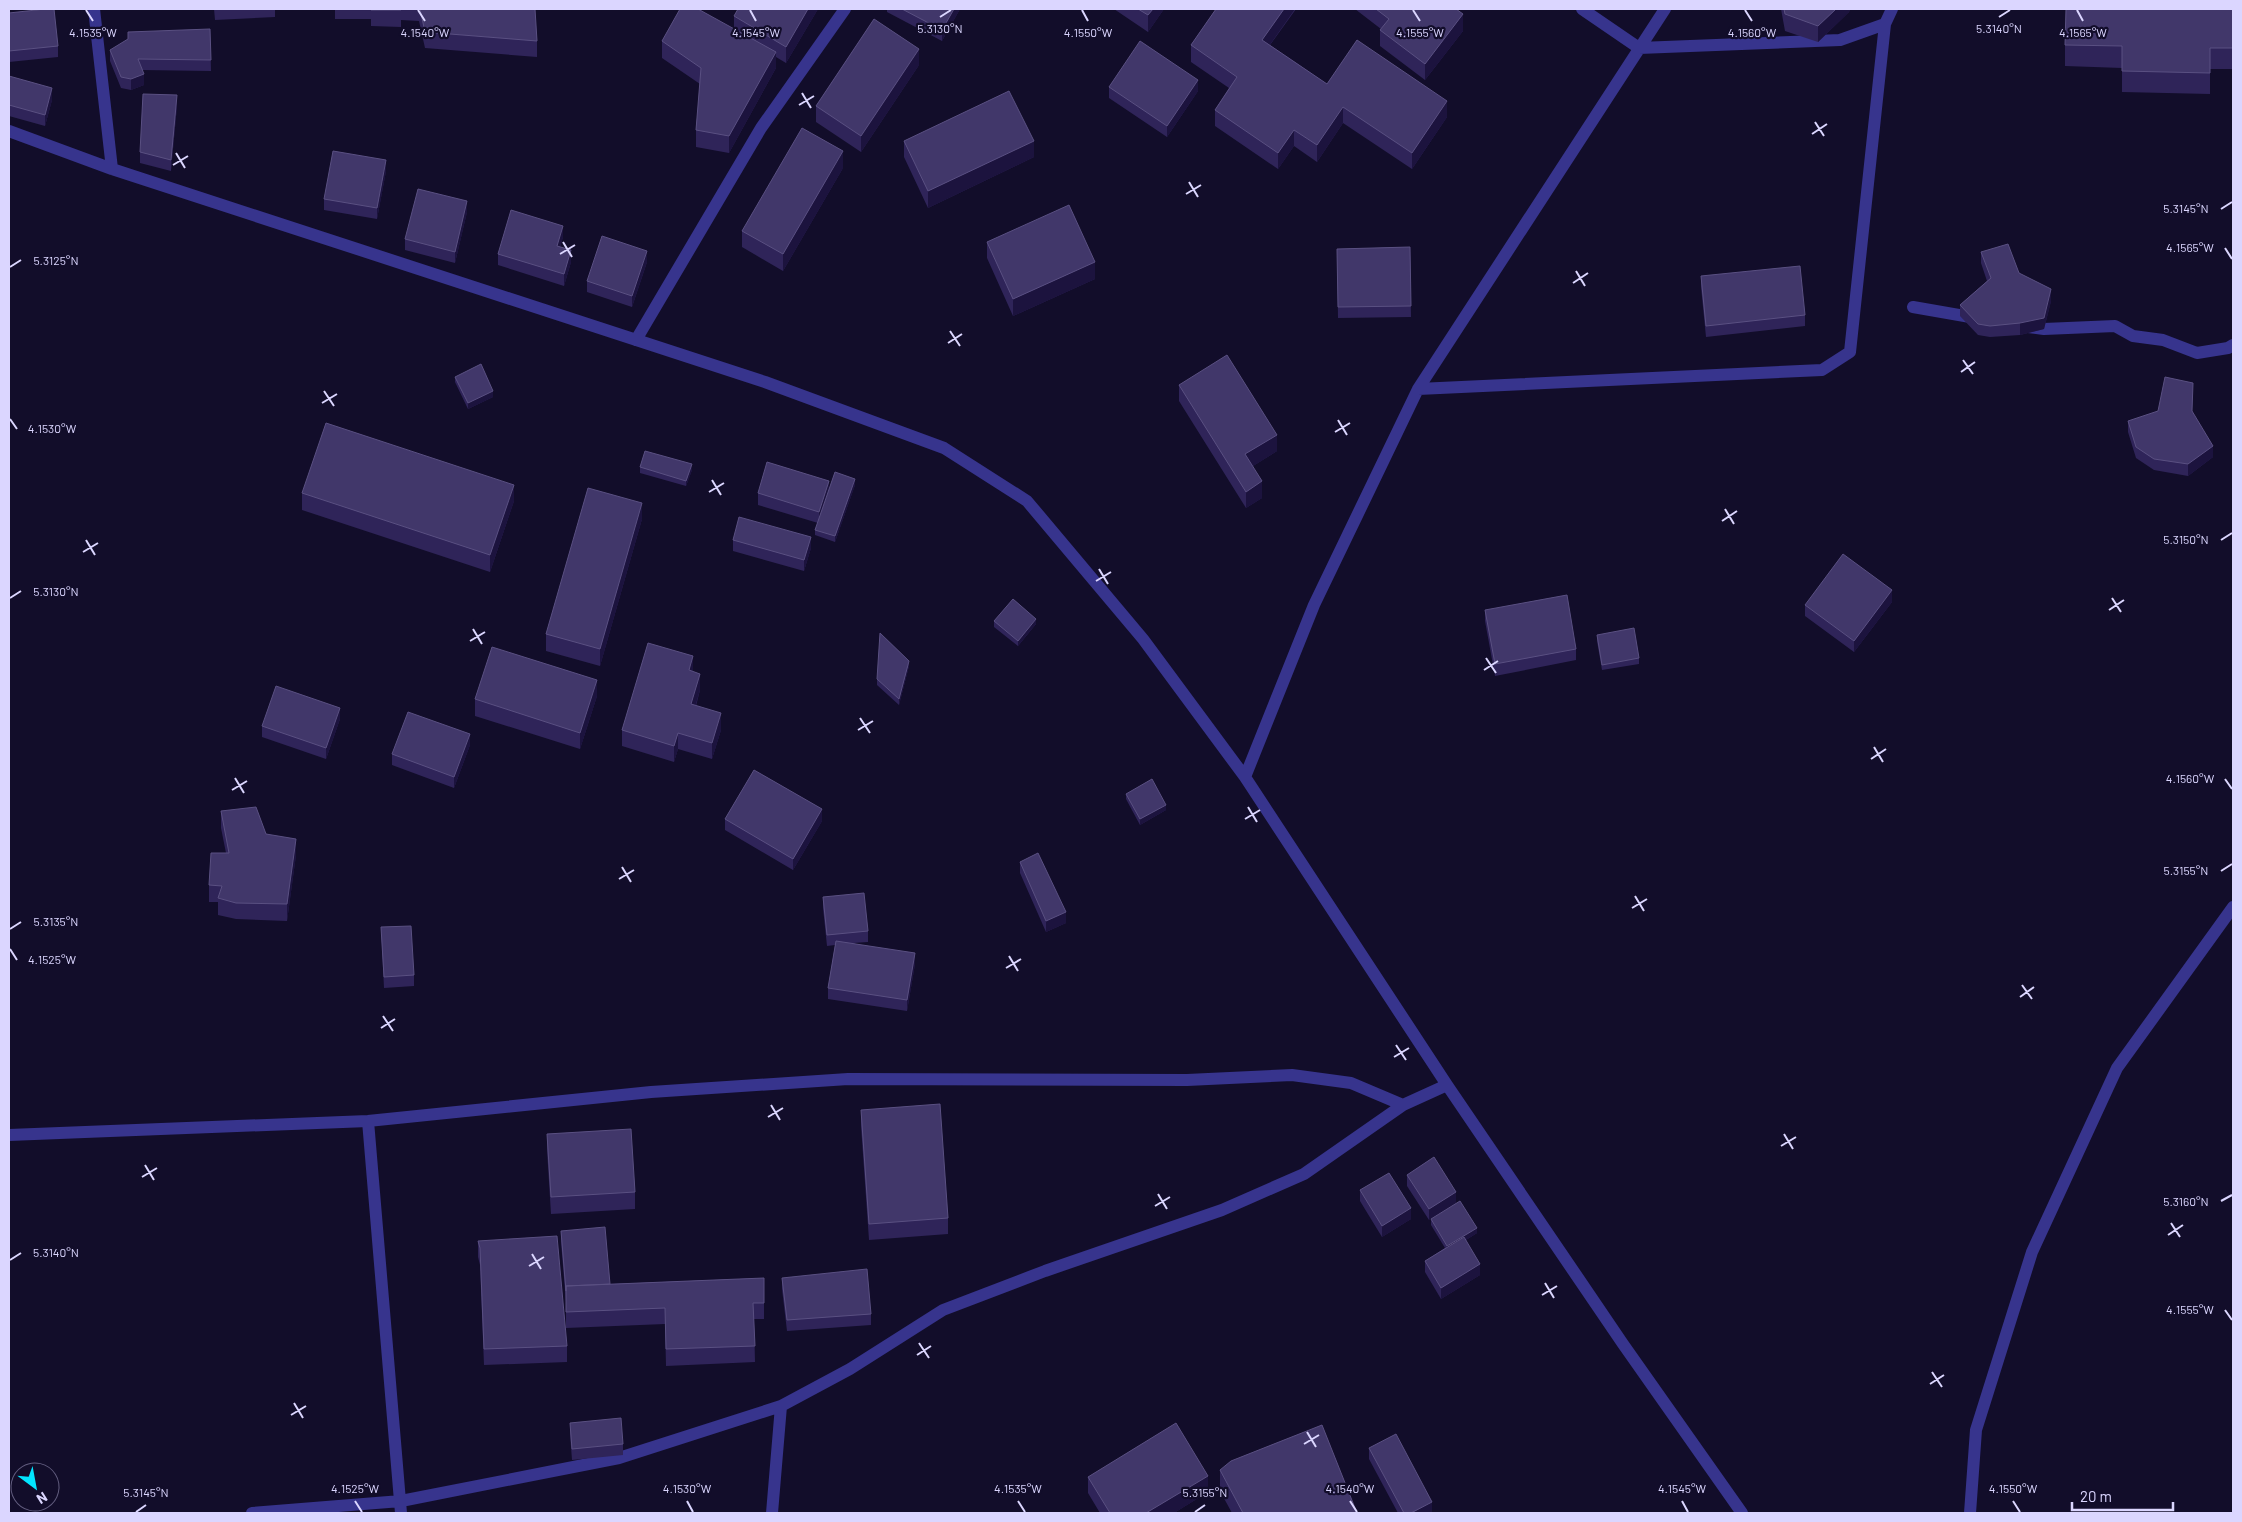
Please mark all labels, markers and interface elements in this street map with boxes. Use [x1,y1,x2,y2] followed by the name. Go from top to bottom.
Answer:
[917,21,963,35] text: 5.3130°N
[1976,21,2022,35] text: 5.3140°N
[69,25,117,39] text: 4.1535°W
[401,25,450,39] text: 4.1540°W
[732,25,781,39] text: 4.1545°W
[1064,25,1113,39] text: 4.1550°W
[1396,25,1444,39] text: 4.1555°W
[1728,25,1777,39] text: 4.1560°W
[2059,25,2107,39] text: 4.1565°W
[2163,201,2209,215] text: 5.3145°N
[2166,240,2214,254] text: 4.1565°W
[33,253,79,267] text: 5.3125°N
[28,421,77,435] text: 4.1530°W
[2163,532,2209,546] text: 5.3150°N
[33,584,79,598] text: 5.3130°N
[2166,771,2215,785] text: 4.1560°W
[2164,863,2208,877] text: 5.3155°N
[34,914,78,928] text: 5.3135°N
[28,952,76,966] text: 4.1525°W
[2163,1194,2209,1208] text: 5.3160°N
[33,1245,79,1259] text: 5.3140°N
[2166,1302,2214,1316] text: 4.1555°W
[10,1462,60,1512] north arrow
[2072,1480,2173,1512] scale bar
[331,1481,379,1495] text: 4.1525°W
[663,1481,712,1495] text: 4.1530°W
[994,1481,1042,1495] text: 4.1535°W
[1326,1481,1375,1495] text: 4.1540°W
[1658,1481,1707,1495] text: 4.1545°W
[1989,1481,2038,1495] text: 4.1550°W
[123,1485,169,1499] text: 5.3145°N
[1183,1485,1227,1499] text: 5.3155°N
[2080,1487,2112,1505] text: 20 m
[34,1489,51,1508] text: N

